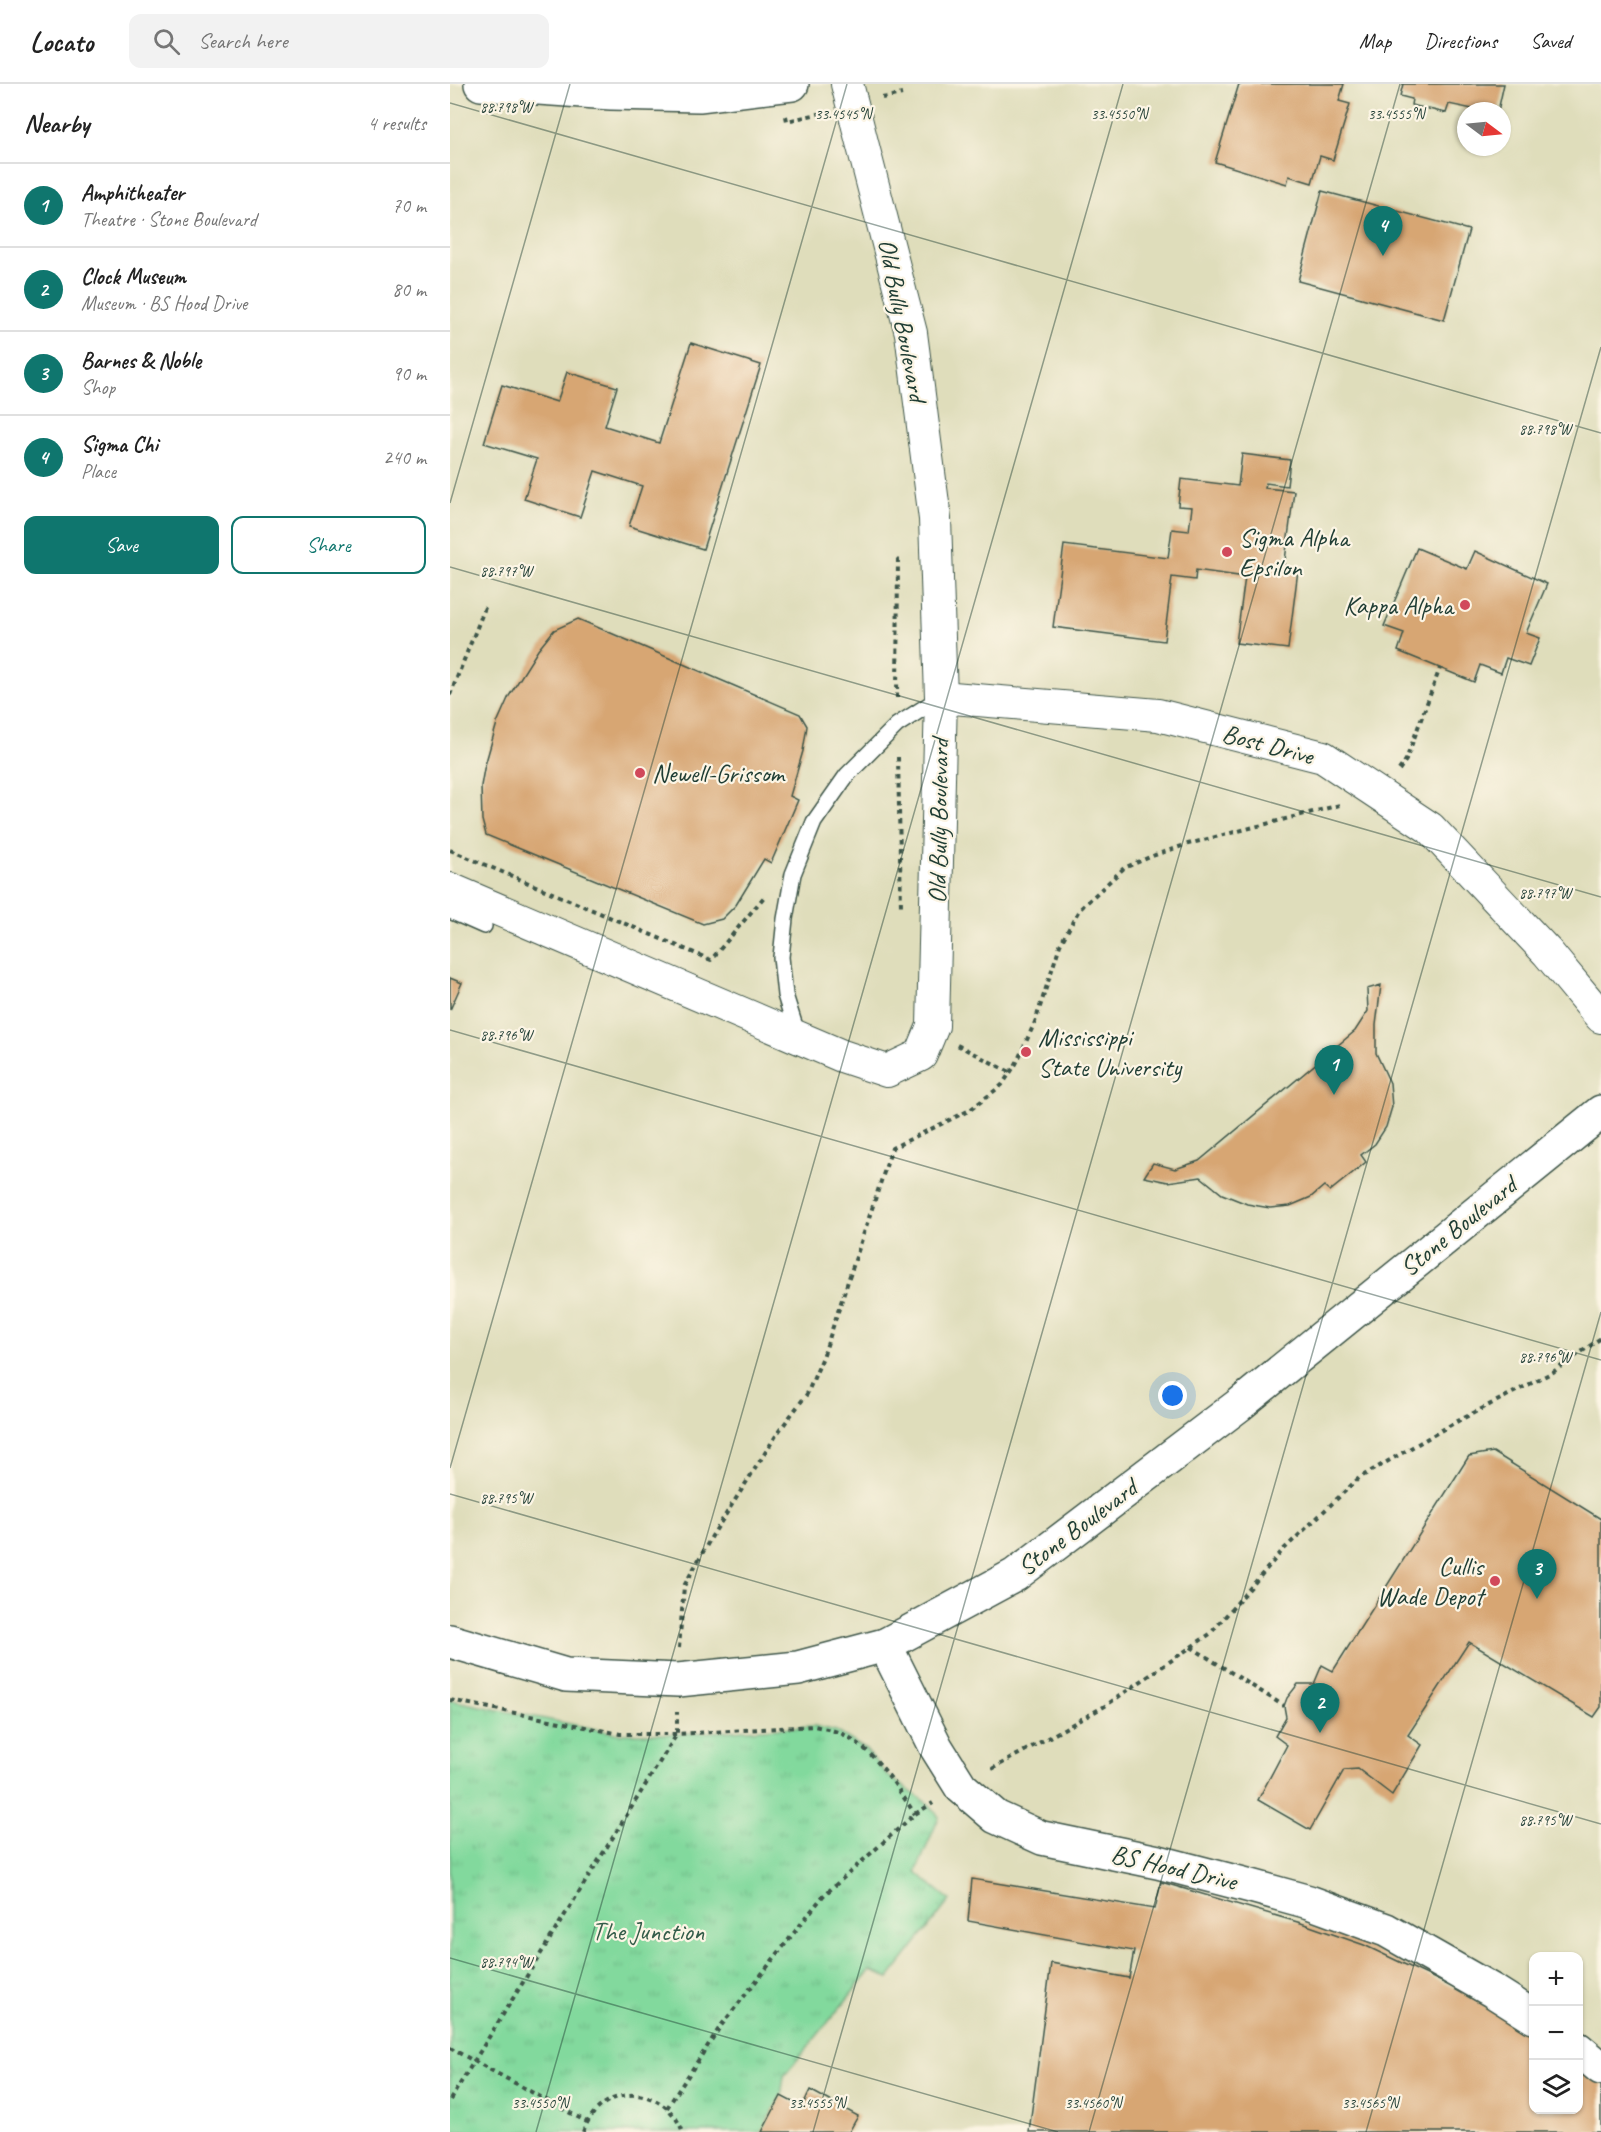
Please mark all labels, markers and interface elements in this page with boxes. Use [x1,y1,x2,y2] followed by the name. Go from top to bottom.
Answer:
[129,14,549,68] search box
[30,24,93,59] text: Locato
[150,25,183,58] icon: search
[198,27,288,55] text: Search here
[1359,28,1391,54] text: Map
[1424,28,1497,54] text: Directions
[1530,28,1571,54] text: Saved
[480,98,535,117] text: 88.798°W
[1457,102,1511,156] north arrow
[815,105,874,124] text: 33.4545°N
[1091,105,1150,124] text: 33.4550°N
[1368,105,1427,124] text: 33.4555°N
[24,107,89,140] text: Nearby
[367,111,426,136] text: 4 results
[81,179,184,207] text: Amphitheater
[39,193,48,218] text: 1
[392,193,426,218] text: 70 m
[1364,206,1402,256] pin: 4
[81,207,257,232] text: Theatre · Stone Boulevard
[871,236,935,408] street label: Old Bully Boulevard
[81,263,186,291] text: Clock Museum
[39,277,48,302] text: 2
[392,277,426,302] text: 80 m
[81,291,247,316] text: Museum · BS Hood Drive
[81,347,201,375] text: Barnes & Noble
[39,361,48,386] text: 3
[392,361,426,386] text: 90 m
[81,375,115,400] text: Shop
[1519,420,1574,439] text: 88.798°W
[81,431,158,459] text: Sigma Chi
[39,445,48,470] text: 4
[383,445,426,470] text: 240 m
[81,459,116,484] text: Place
[24,516,219,574] button: Save
[231,516,426,574] button: Share
[1239,521,1351,584] place label: Sigma Alpha Epsilon
[1220,545,1234,559] marker: Sigma Alpha Epsilon
[480,562,535,581] text: 88.797°W
[1344,589,1455,622] place label: Kappa Alpha
[1458,598,1472,612] marker: Kappa Alpha
[1219,717,1318,773] street label: Bost Drive
[921,734,957,904] street label: Old Bully Boulevard
[652,757,786,790] place label: Newell-Grissom
[633,766,647,780] marker: Newell-Grissom
[1519,884,1574,903] text: 88.797°W
[1038,1021,1183,1084] place label: Mississippi State University
[480,1026,535,1045] text: 88.796°W
[1019,1045,1033,1059] marker: Mississippi State University
[1314,1046,1354,1095] pin: 1
[1393,1167,1526,1284] street label: Stone Boulevard
[1519,1348,1574,1367] text: 88.796°W
[1158,1381,1187,1410] your location
[1011,1469,1147,1583] street label: Stone Boulevard
[480,1489,535,1508] text: 88.795°W
[1377,1550,1486,1613] place label: Cullis Wade Depot
[1518,1550,1556,1599] pin: 3
[1488,1574,1502,1588] marker: Cullis Wade Depot
[1300,1684,1340,1733] pin: 2
[1519,1811,1574,1830] text: 88.795°W
[1108,1837,1242,1899] street label: BS Hood Drive
[592,1915,705,1948] park label: The Junction
[1529,1952,1583,2114] map controls
[1529,1952,1583,2006] button: +
[480,1953,535,1972] text: 88.794°W
[1529,2006,1583,2060] button: −
[1529,2060,1583,2114] button: layers
[512,2094,571,2113] text: 33.4550°N
[789,2094,848,2113] text: 33.4555°N
[1065,2094,1124,2113] text: 33.4560°N
[1342,2094,1401,2113] text: 33.4565°N

